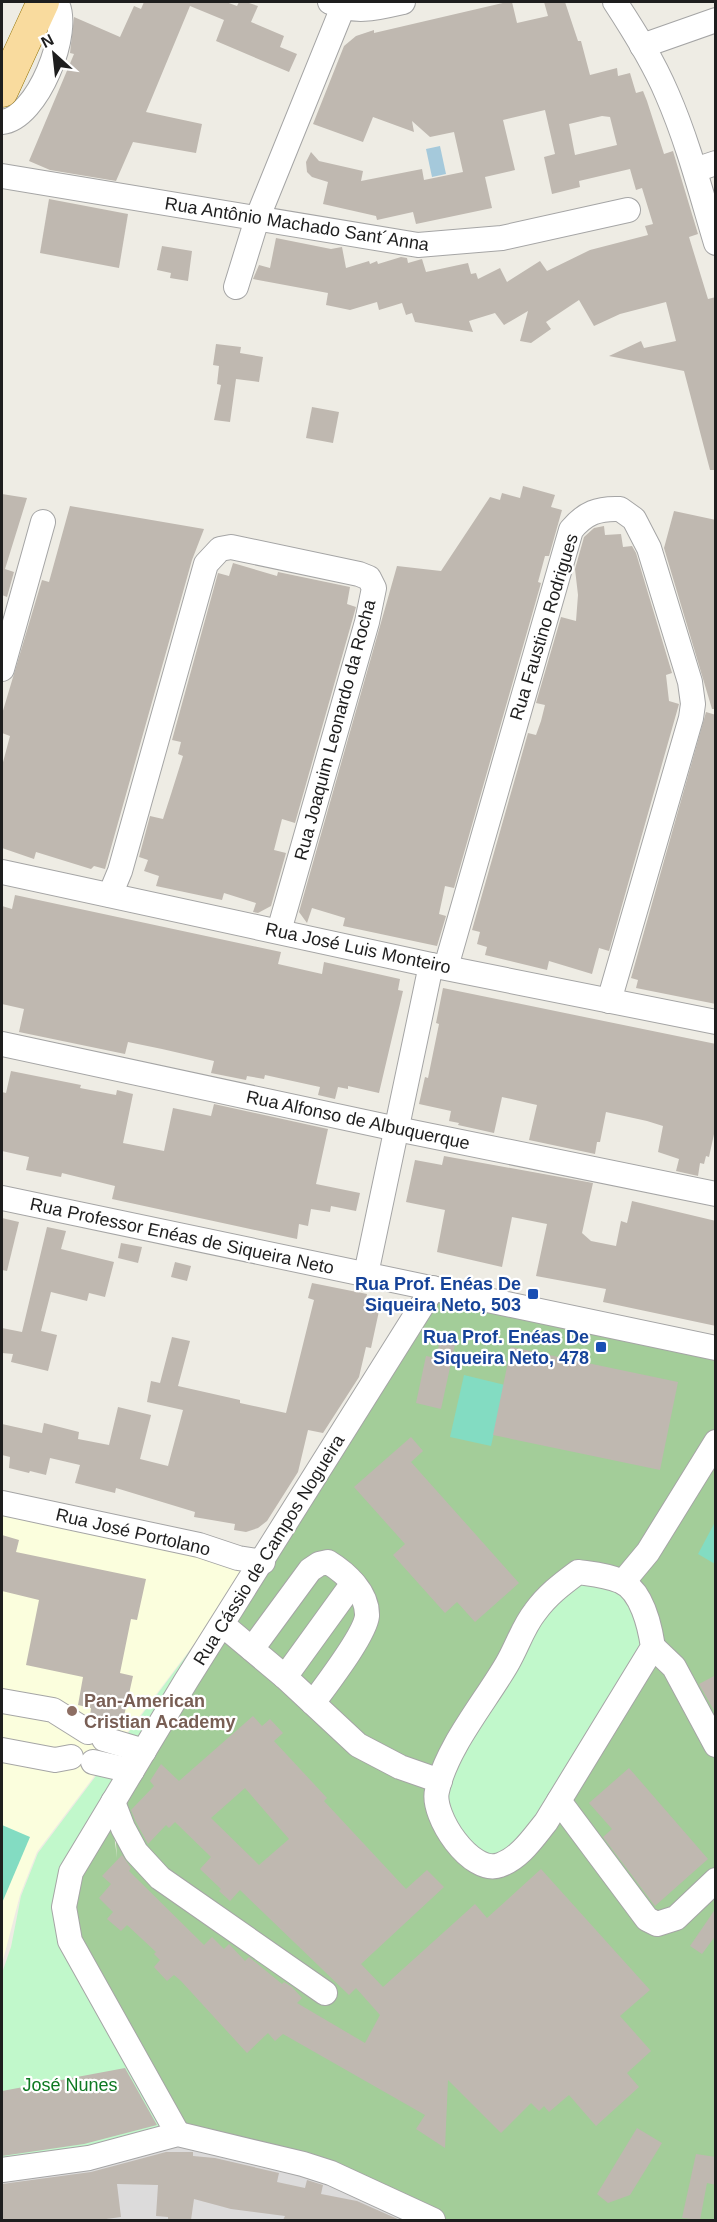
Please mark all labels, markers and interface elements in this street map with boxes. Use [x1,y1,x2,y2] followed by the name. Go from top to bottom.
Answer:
[24,24,84,84] north arrow
[38,31,56,51] text: N
[163,193,431,255] street label: Rua Antônio Machado Sant´Anna
[506,531,582,723] street label: Rua Faustino Rodrigues
[291,596,380,863] street label: Rua Joaquim Leonardo da Rocha
[263,919,453,977] street label: Rua José Luis Monteiro
[244,1086,472,1154] street label: Rua Alfonso de Albuquerque
[28,1194,336,1278] street label: Rua Professor Enéas de Siqueira Neto
[355,1274,521,1315] place label: Rua Prof. Enéas De Siqueira Neto, 503
[526,1287,540,1301] marker: Rua Prof. Enéas De Siqueira Neto, 503
[423,1327,589,1368] place label: Rua Prof. Enéas De Siqueira Neto, 478
[594,1340,608,1354] marker: Rua Prof. Enéas De Siqueira Neto, 478
[189,1430,349,1669] street label: Rua Cássio de Campos Nogueira
[54,1504,212,1560] street label: Rua José Portolano
[84,1691,235,1732] place label: Pan-American Cristian Academy
[65,1704,79,1718] marker: Pan-American Cristian Academy
[22,2075,118,2095] park label: José Nunes

